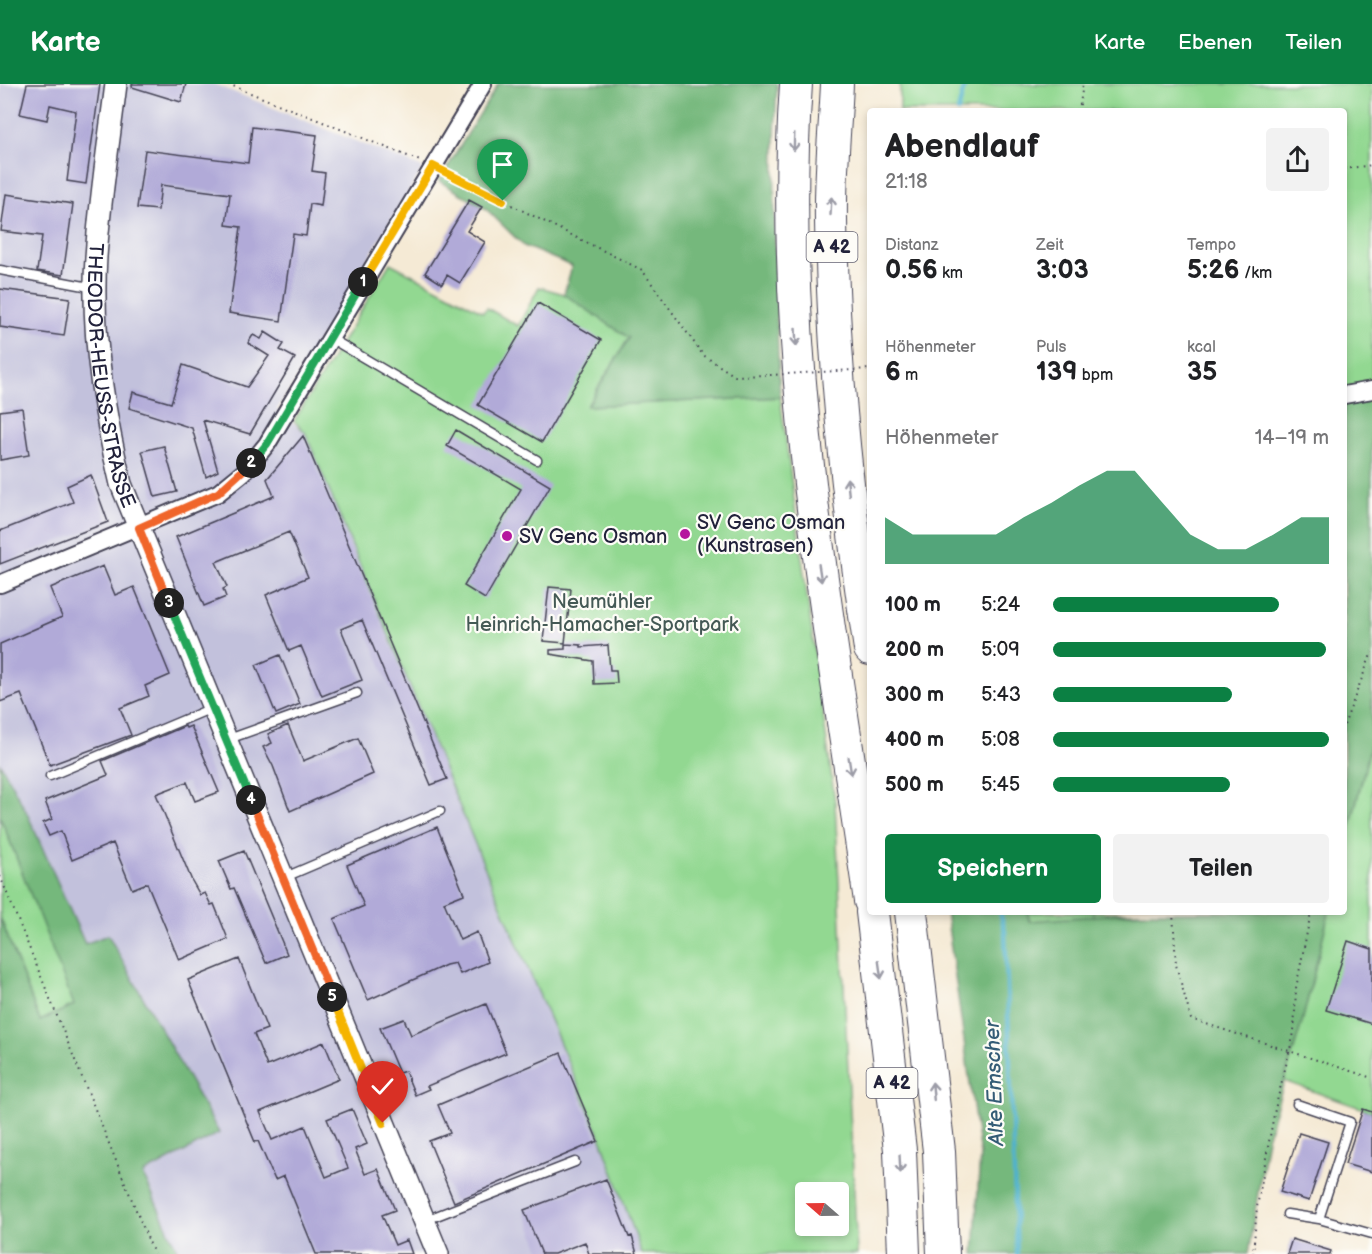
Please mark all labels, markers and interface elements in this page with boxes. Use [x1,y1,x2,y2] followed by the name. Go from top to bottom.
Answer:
[30,26,101,59] text: Karte
[1094,30,1145,55] text: Karte
[1178,30,1252,55] text: Ebenen
[1285,30,1342,55] text: Teilen
[885,127,1039,167] text: Abendlauf
[1266,128,1329,191] button: share
[788,132,799,152] one-way arrow
[477,139,528,201] pin
[486,148,519,181] icon: arrive
[885,170,928,194] text: 21:18
[826,196,837,216] one-way arrow
[806,232,858,262] road number: A 42
[885,236,939,255] text: Distanz
[1036,236,1064,255] text: Zeit
[1187,236,1236,255] text: Tempo
[82,242,140,512] street label: THEODOR-HEUSS-STRASSE
[885,255,938,286] text: 0.56
[1036,255,1089,286] text: 3:03
[1187,255,1240,286] text: 5:26
[938,264,963,283] text: km
[1240,264,1272,283] text: /km
[348,267,378,297] pin: 1
[360,272,366,291] text: 1
[790,327,801,347] one-way arrow
[885,338,975,357] text: Höhenmeter
[1036,338,1066,357] text: Puls
[1187,338,1216,357] text: kcal
[885,357,901,388] text: 6
[1036,357,1077,388] text: 139
[1187,357,1217,388] text: 35
[901,366,918,385] text: m
[1077,366,1113,385] text: bpm
[885,426,998,450] text: Höhenmeter
[1255,426,1329,450] text: 14–19 m
[236,448,266,478] pin: 2
[246,453,256,472] text: 2
[842,478,853,498] one-way arrow
[697,511,845,558] place label: SV Genc Osman (Kunstrasen)
[519,525,667,549] place label: SV Genc Osman
[678,527,692,541] marker: SV Genc Osman (Kunstrasen)
[500,529,514,543] marker: SV Genc Osman
[814,563,825,582] one-way arrow
[154,588,184,618] pin: 3
[465,590,739,637] park label: Neumühler Heinrich-Hamacher-Sportpark
[164,593,174,612] text: 3
[885,593,941,617] text: 100 m
[981,593,1020,617] text: 5:24
[885,638,944,662] text: 200 m
[981,638,1020,662] text: 5:09
[885,683,944,707] text: 300 m
[981,683,1021,707] text: 5:43
[885,728,944,752] text: 400 m
[981,728,1020,752] text: 5:08
[845,755,856,775] one-way arrow
[885,773,944,797] text: 500 m
[981,773,1020,797] text: 5:45
[236,785,266,815] pin: 4
[246,790,256,809] text: 4
[885,834,1101,903] button: Speichern
[1113,834,1329,903] button: Teilen
[874,960,885,979] one-way arrow
[317,982,347,1012] pin: 5
[327,987,337,1006] text: 5
[980,1018,1009,1147] water label: Alte Emscher
[357,1061,408,1123] pin
[866,1068,918,1098] road number: A 42
[366,1070,399,1103] icon: check
[927,1081,938,1101] one-way arrow
[895,1153,906,1173] one-way arrow
[795,1182,849,1236] north arrow
[795,1182,849,1236] map controls

